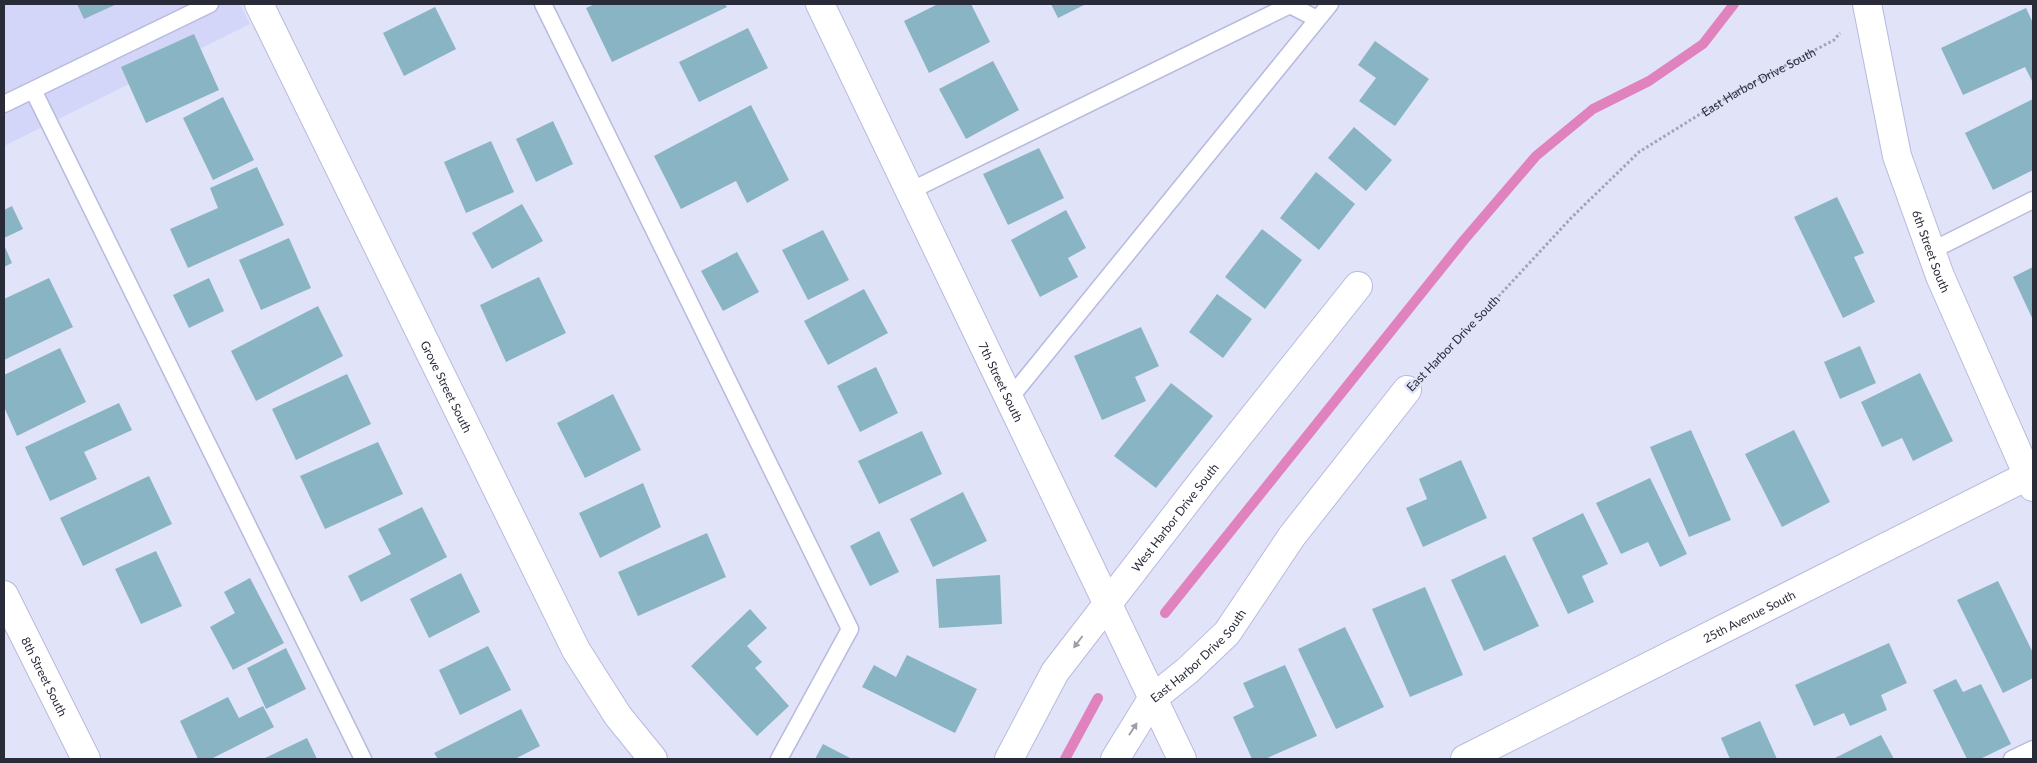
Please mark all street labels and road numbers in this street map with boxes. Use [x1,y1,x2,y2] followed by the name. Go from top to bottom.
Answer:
[1698,44,1818,119] street label: East Harbor Drive South
[1909,208,1954,295] street label: 6th Street South
[1403,292,1503,394] street label: East Harbor Drive South
[418,338,476,435] street label: Grove Street South
[976,339,1027,424] street label: 7th Street South
[1128,460,1221,575] street label: West Harbor Drive South
[1700,586,1798,646] street label: 25th Avenue South
[1147,606,1249,705] street label: East Harbor Drive South
[19,634,71,719] street label: 8th Street South

